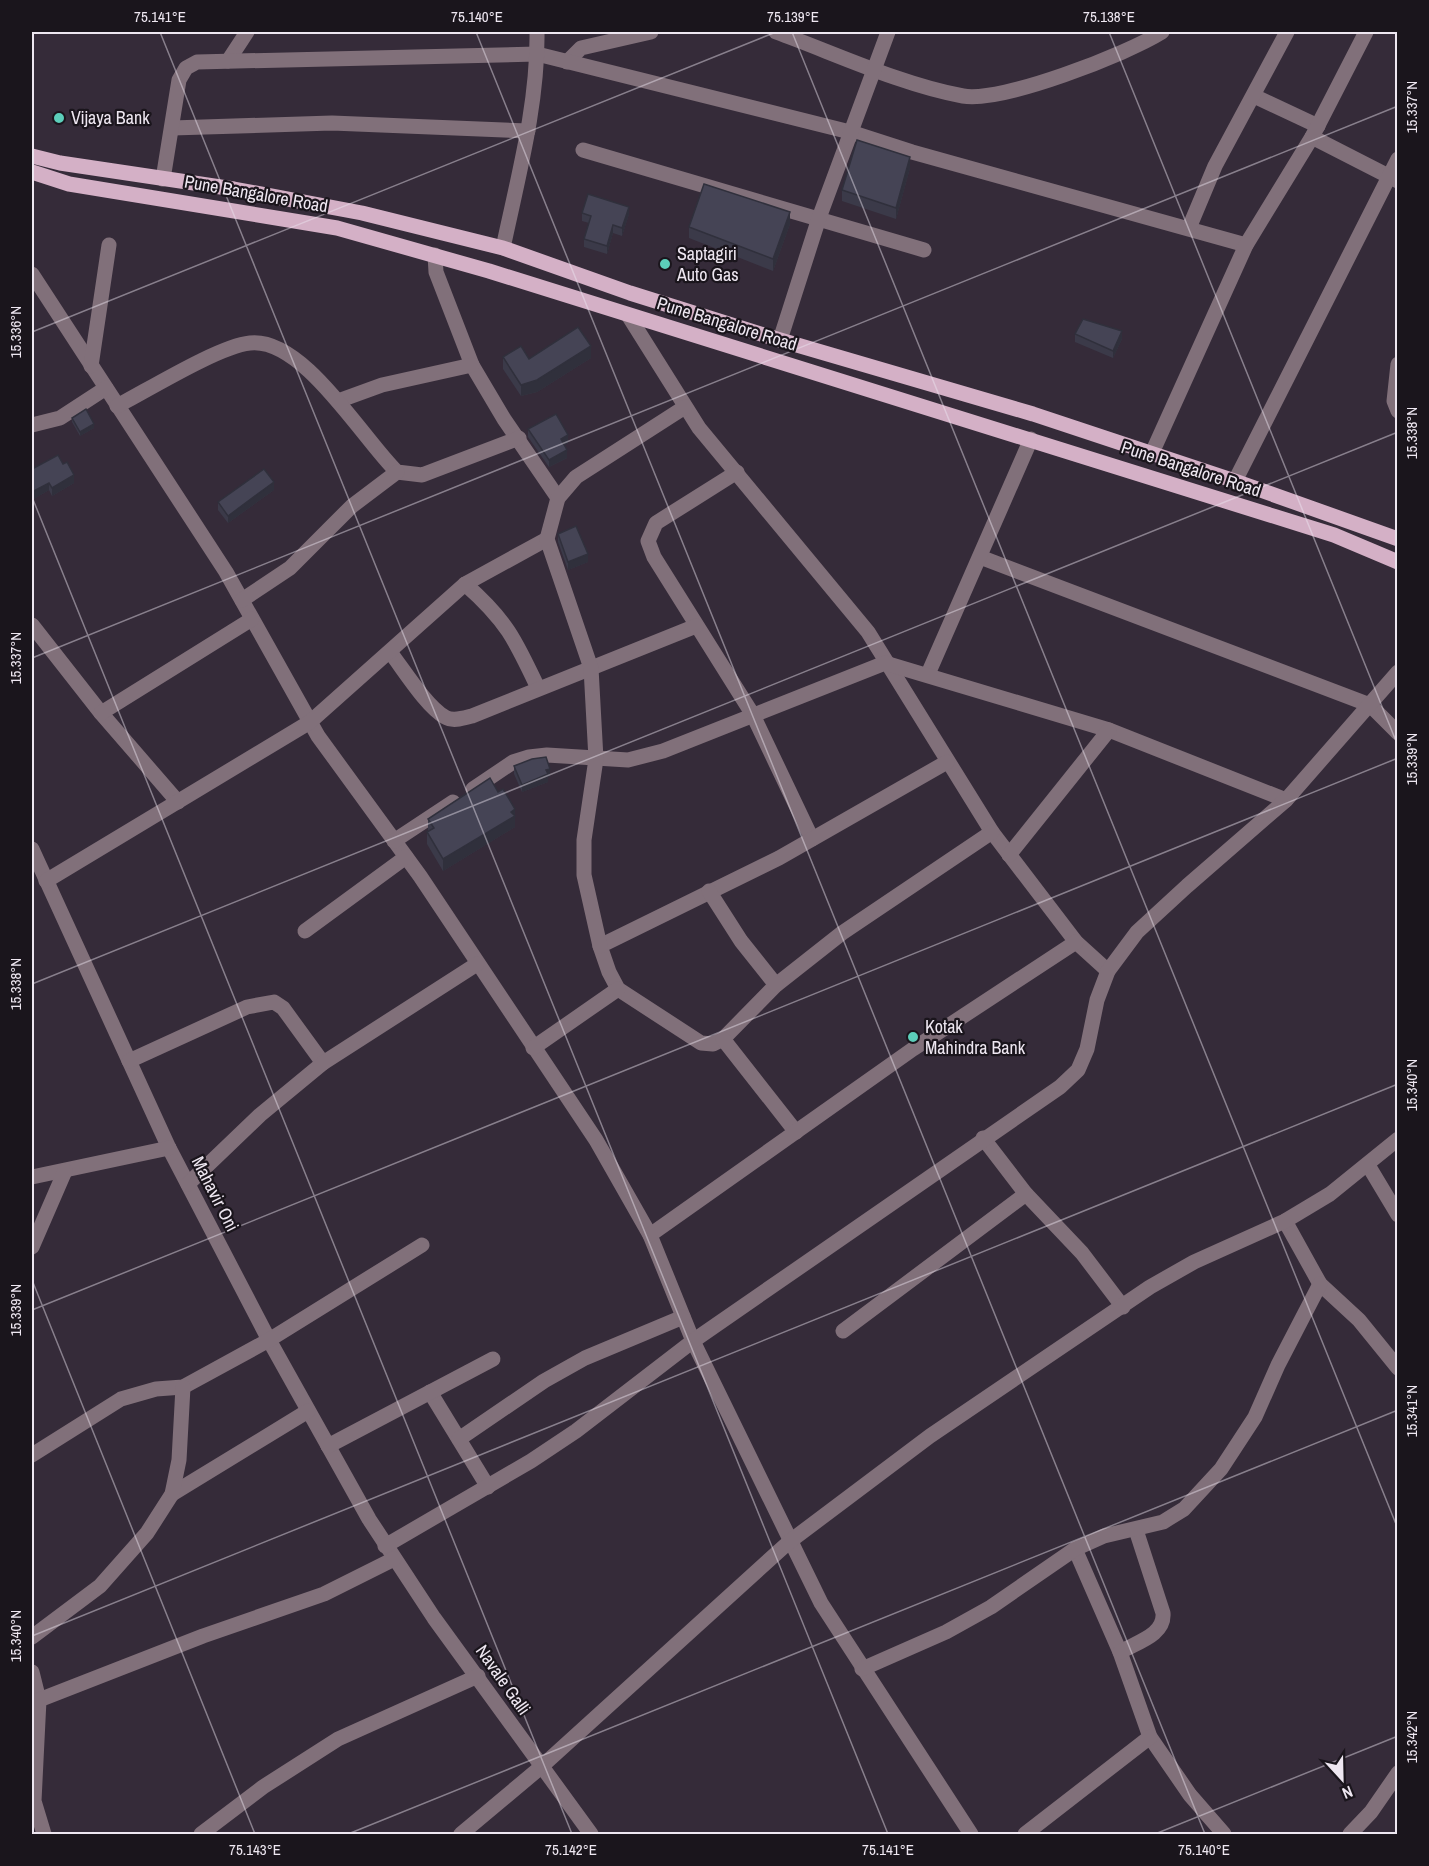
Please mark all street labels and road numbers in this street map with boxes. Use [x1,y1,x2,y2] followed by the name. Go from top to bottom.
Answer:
[182,169,330,218] street label: Pune Bangalore Road
[654,290,800,357] street label: Pune Bangalore Road
[1118,434,1264,503] street label: Pune Bangalore Road
[186,1152,245,1236] street label: Mahavir Oni
[470,1640,537,1720] street label: Navale Galli

